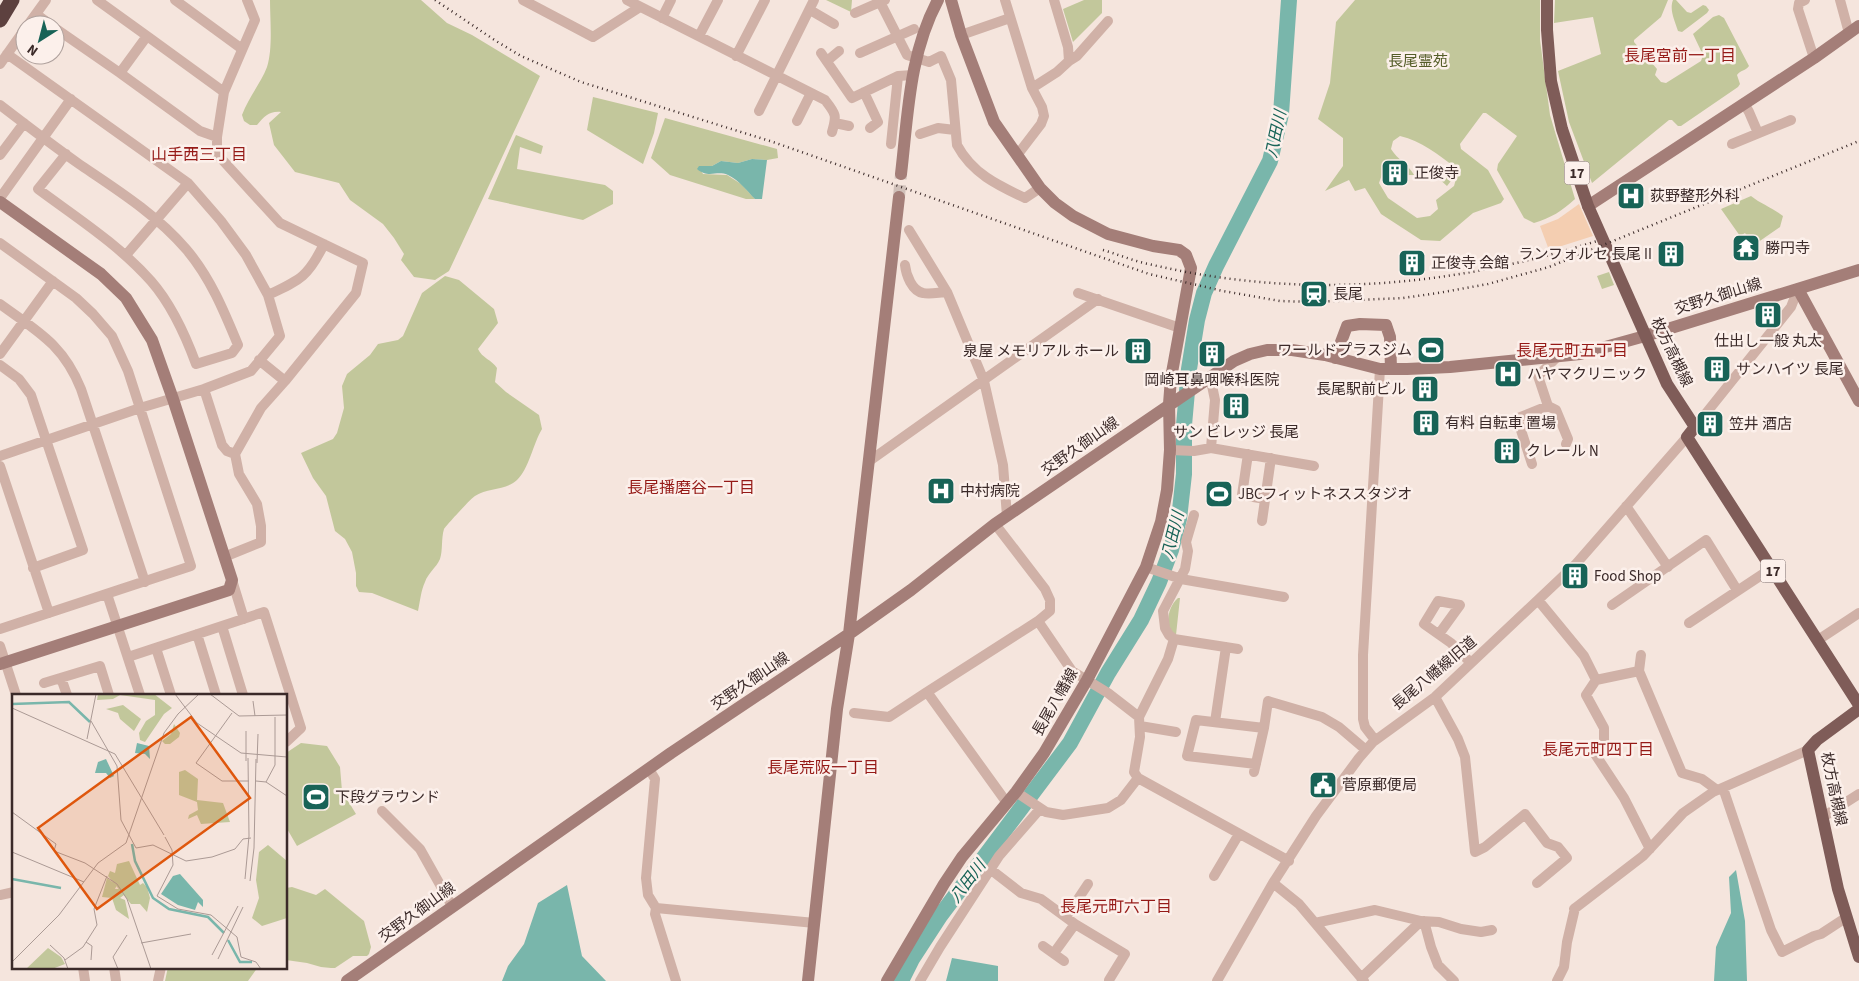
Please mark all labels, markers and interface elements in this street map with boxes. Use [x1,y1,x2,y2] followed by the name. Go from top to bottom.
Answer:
[15,15,65,65] north arrow
[23,39,43,61] text: N
[1624,45,1736,67] district label: 長尾宮前一丁目
[1388,51,1448,72] park label: 長尾霊苑
[1260,106,1292,160] water label: 八田川
[151,144,247,166] district label: 山手西三丁目
[1380,158,1410,188] building icon: 正俊寺
[1564,162,1590,184] road number: 17
[1414,163,1459,184] place label: 正俊寺
[1616,181,1646,211] hospital icon: 荻野整形外科
[1650,186,1740,207] place label: 荻野整形外科
[1731,233,1761,263] temple icon: 勝円寺
[1765,238,1810,259] place label: 勝円寺
[1656,239,1686,269] building icon: ランフォルセ 長尾 II
[1519,244,1652,265] place label: ランフォルセ 長尾 II
[1397,248,1427,278] building icon: 正俊寺 会館
[1431,253,1509,274] place label: 正俊寺 会館
[1672,273,1764,320] street label: 交野久御山線
[1299,279,1329,309] station icon: 長尾
[1333,284,1363,305] place label: 長尾
[1753,300,1783,330] building icon: 仕出し一般 丸太
[1646,314,1697,391] street label: 枚方高槻線
[1714,331,1822,352] place label: 仕出し一般 丸太
[1416,335,1446,365] sports icon: ワールドプラスジム
[1123,336,1153,366] building icon: 泉屋 メモリアル ホール
[1197,339,1227,369] building icon: 岡崎耳鼻咽喉科医院
[1277,340,1412,361] place label: ワールドプラスジム
[1516,340,1628,362] district label: 長尾元町五丁目
[963,341,1119,362] place label: 泉屋 メモリアル ホール
[1702,354,1732,384] building icon: サンハイツ 長尾
[1493,359,1523,389] hospital icon: ハヤマクリニック
[1736,359,1844,380] place label: サンハイツ 長尾
[1527,364,1647,385] place label: ハヤマクリニック
[1144,370,1280,391] place label: 岡崎耳鼻咽喉科医院
[1410,374,1440,404] building icon: 長尾駅前ビル
[1316,379,1406,400] place label: 長尾駅前ビル
[1221,391,1251,421] building icon: サン ビレッジ 長尾
[1411,408,1441,438] building icon: 有料 自転車 置場
[1695,409,1725,439] building icon: 笠井 酒店
[1037,412,1123,481] street label: 交野久御山線
[1445,413,1556,434] place label: 有料 自転車 置場
[1729,414,1792,435] place label: 笠井 酒店
[1173,422,1299,443] place label: サン ビレッジ 長尾
[1492,436,1522,466] building icon: クレール N
[1526,441,1599,462] place label: クレール N
[926,476,956,506] hospital icon: 中村病院
[627,477,755,499] district label: 長尾播磨谷一丁目
[1204,479,1234,509] sports icon: JBCフィットネススタジオ
[960,481,1020,502] place label: 中村病院
[1238,484,1412,505] place label: JBCフィットネススタジオ
[1156,507,1190,561] water label: 八田川
[1760,560,1786,582] road number: 17
[1560,561,1590,591] building icon: Food Shop
[1594,566,1661,587] place label: Food Shop
[1387,632,1481,715] street label: 長尾八幡線旧道
[707,648,793,715] street label: 交野久御山線
[1028,665,1083,740] street label: 長尾八幡線
[12,694,288,968] inset map
[1542,739,1654,761] district label: 長尾元町四丁目
[1815,750,1852,828] street label: 枚方高槻線
[767,757,879,779] district label: 長尾荒阪一丁目
[1308,770,1338,800] public building icon: 菅原郵便局
[1342,775,1417,796] place label: 菅原郵便局
[301,782,331,812] sports icon: 下段グラウンド
[335,787,440,808] place label: 下段グラウンド
[945,854,992,907] water label: 八田川
[375,877,460,947] street label: 交野久御山線
[1060,896,1172,918] district label: 長尾元町六丁目

